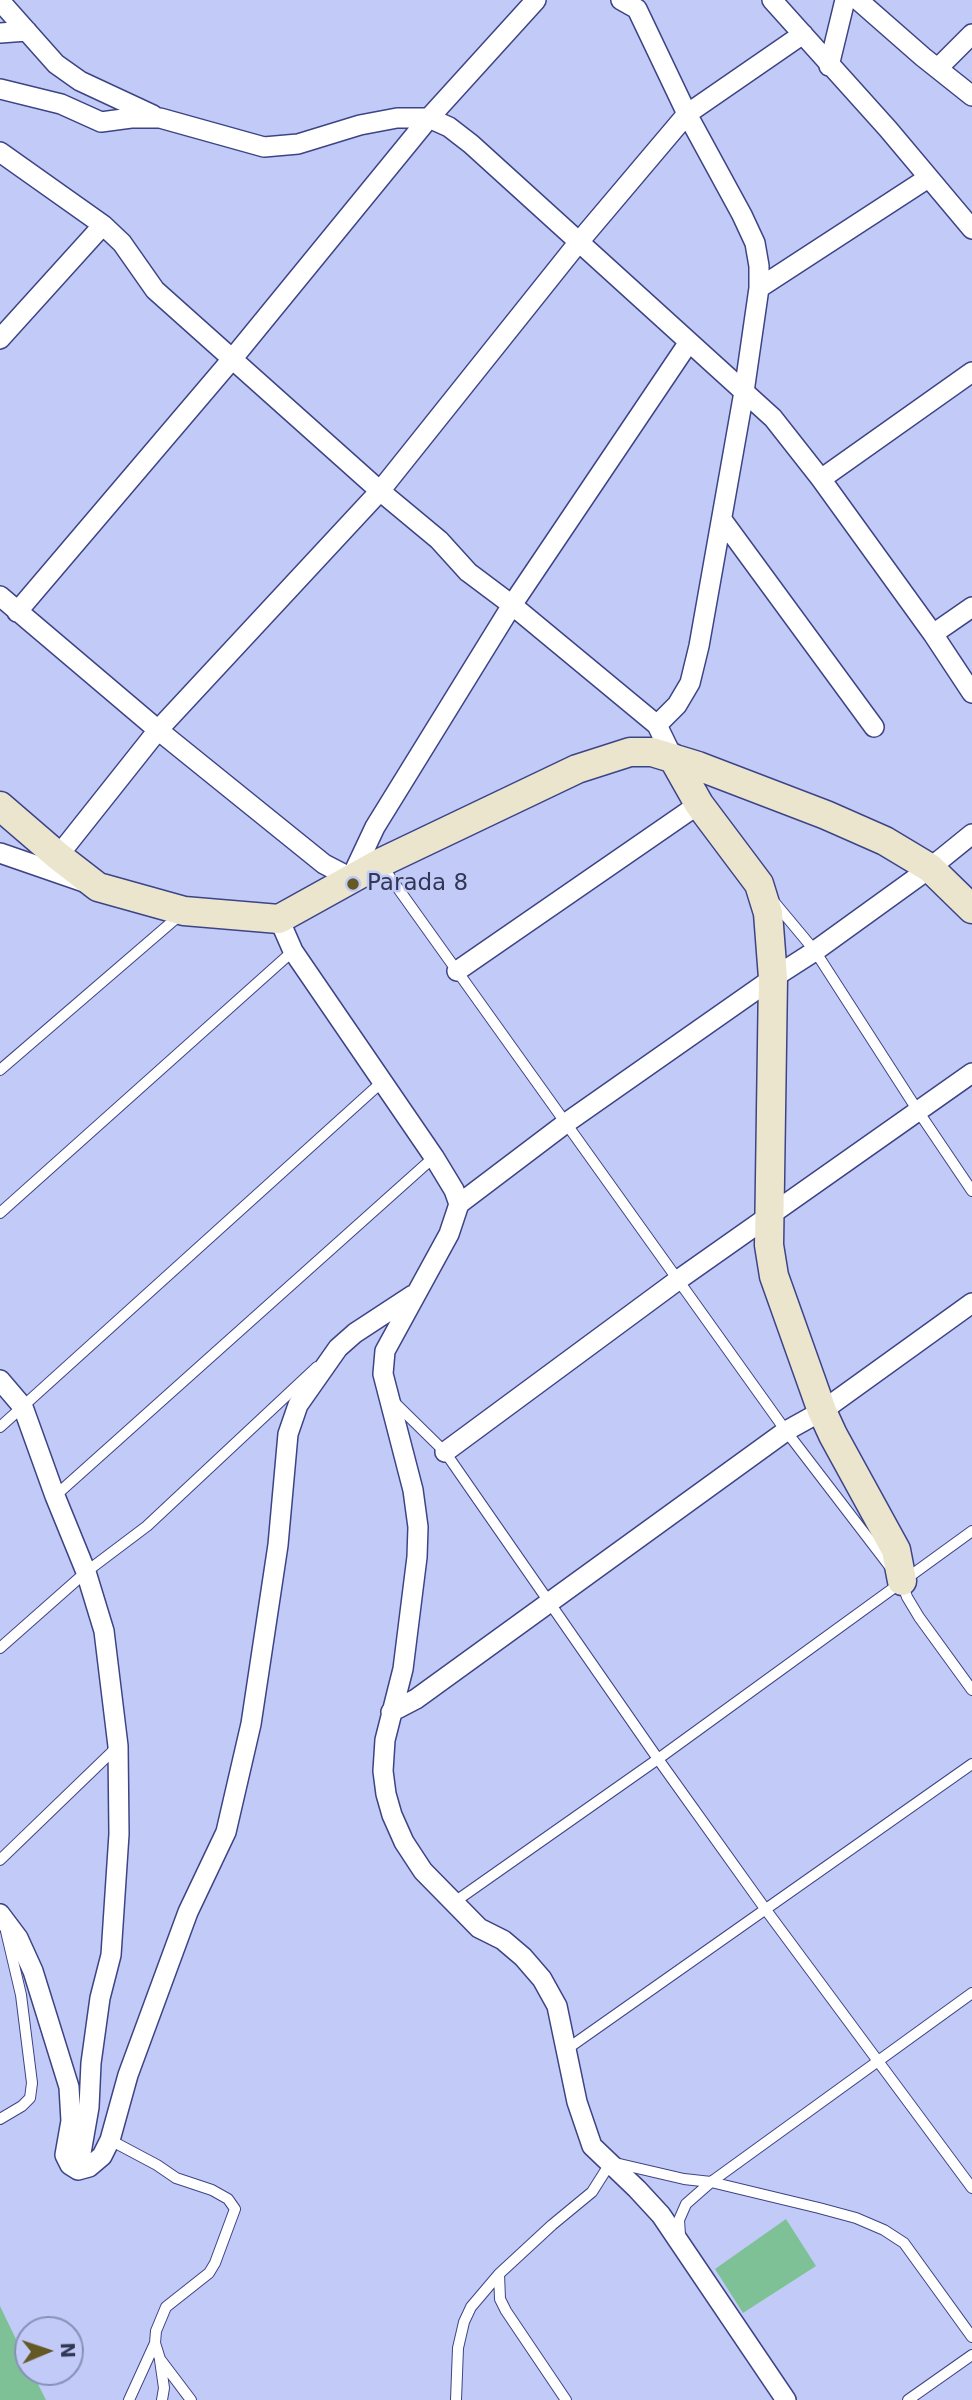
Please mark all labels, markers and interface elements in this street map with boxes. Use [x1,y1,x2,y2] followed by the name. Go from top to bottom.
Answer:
[367,870,468,898] place label: Parada 8
[345,876,361,892] marker: Parada 8
[14,2316,84,2386] north arrow
[57,2342,79,2359] text: N

